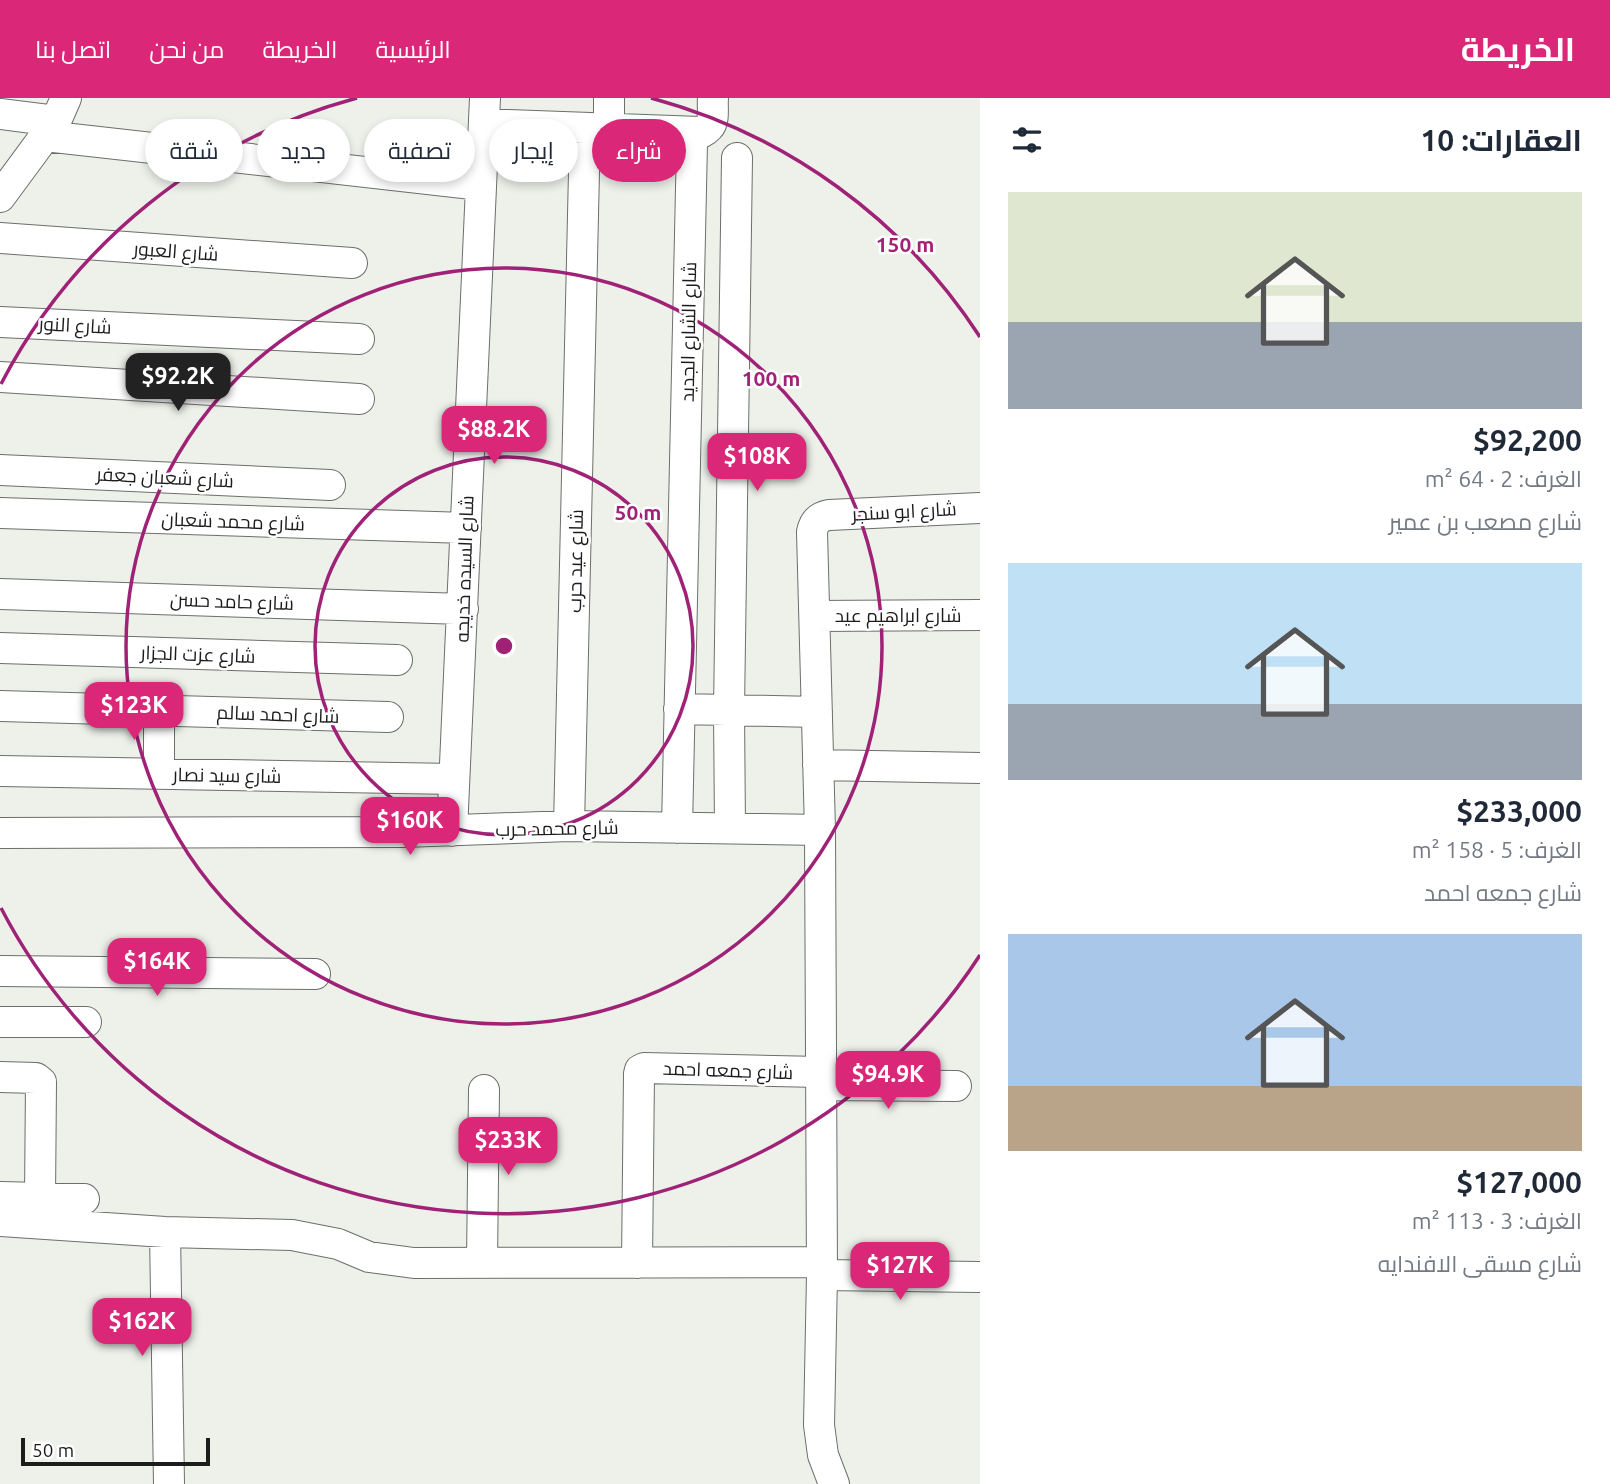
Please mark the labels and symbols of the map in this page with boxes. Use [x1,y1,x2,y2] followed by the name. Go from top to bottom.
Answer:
[876,232,934,256] text: 150 m
[132,237,219,268] street label: شارع العبور
[676,262,703,402] street label: شارع الشارع الجديد
[37,312,112,341] street label: شارع النور
[121,354,235,413] pin: $92.2K
[742,366,800,390] text: 100 m
[437,406,551,466] pin: $88.2K
[708,434,806,493] pin: $108K
[95,462,234,495] street label: شارع شعبان جعفر
[450,495,481,643] street label: شارع السيده خديجه
[850,497,957,528] street label: شارع ابو سنجر
[615,500,661,524] text: 50 m
[161,507,305,538] street label: شارع محمد شعبان
[563,509,590,613] street label: شارع عيد حرب
[170,588,294,617] street label: شارع حامد حسن
[835,604,961,629] street label: شارع ابراهيم عيد
[492,634,516,658] centre of rings
[139,641,256,670] street label: شارع عزت الجزار
[85,682,183,742] pin: $123K
[216,701,340,730] street label: شارع احمد سالم
[171,763,282,790] street label: شارع سيد نصار
[361,798,459,857] pin: $160K
[495,816,619,843] street label: شارع محمد حرب
[108,939,206,998] pin: $164K
[831,1052,945,1111] pin: $94.9K
[662,1057,794,1086] street label: شارع جمعه احمد
[459,1118,557,1177] pin: $233K
[851,1242,949,1302] pin: $127K
[93,1298,191,1358] pin: $162K
[21,1435,210,1467] scale bar

